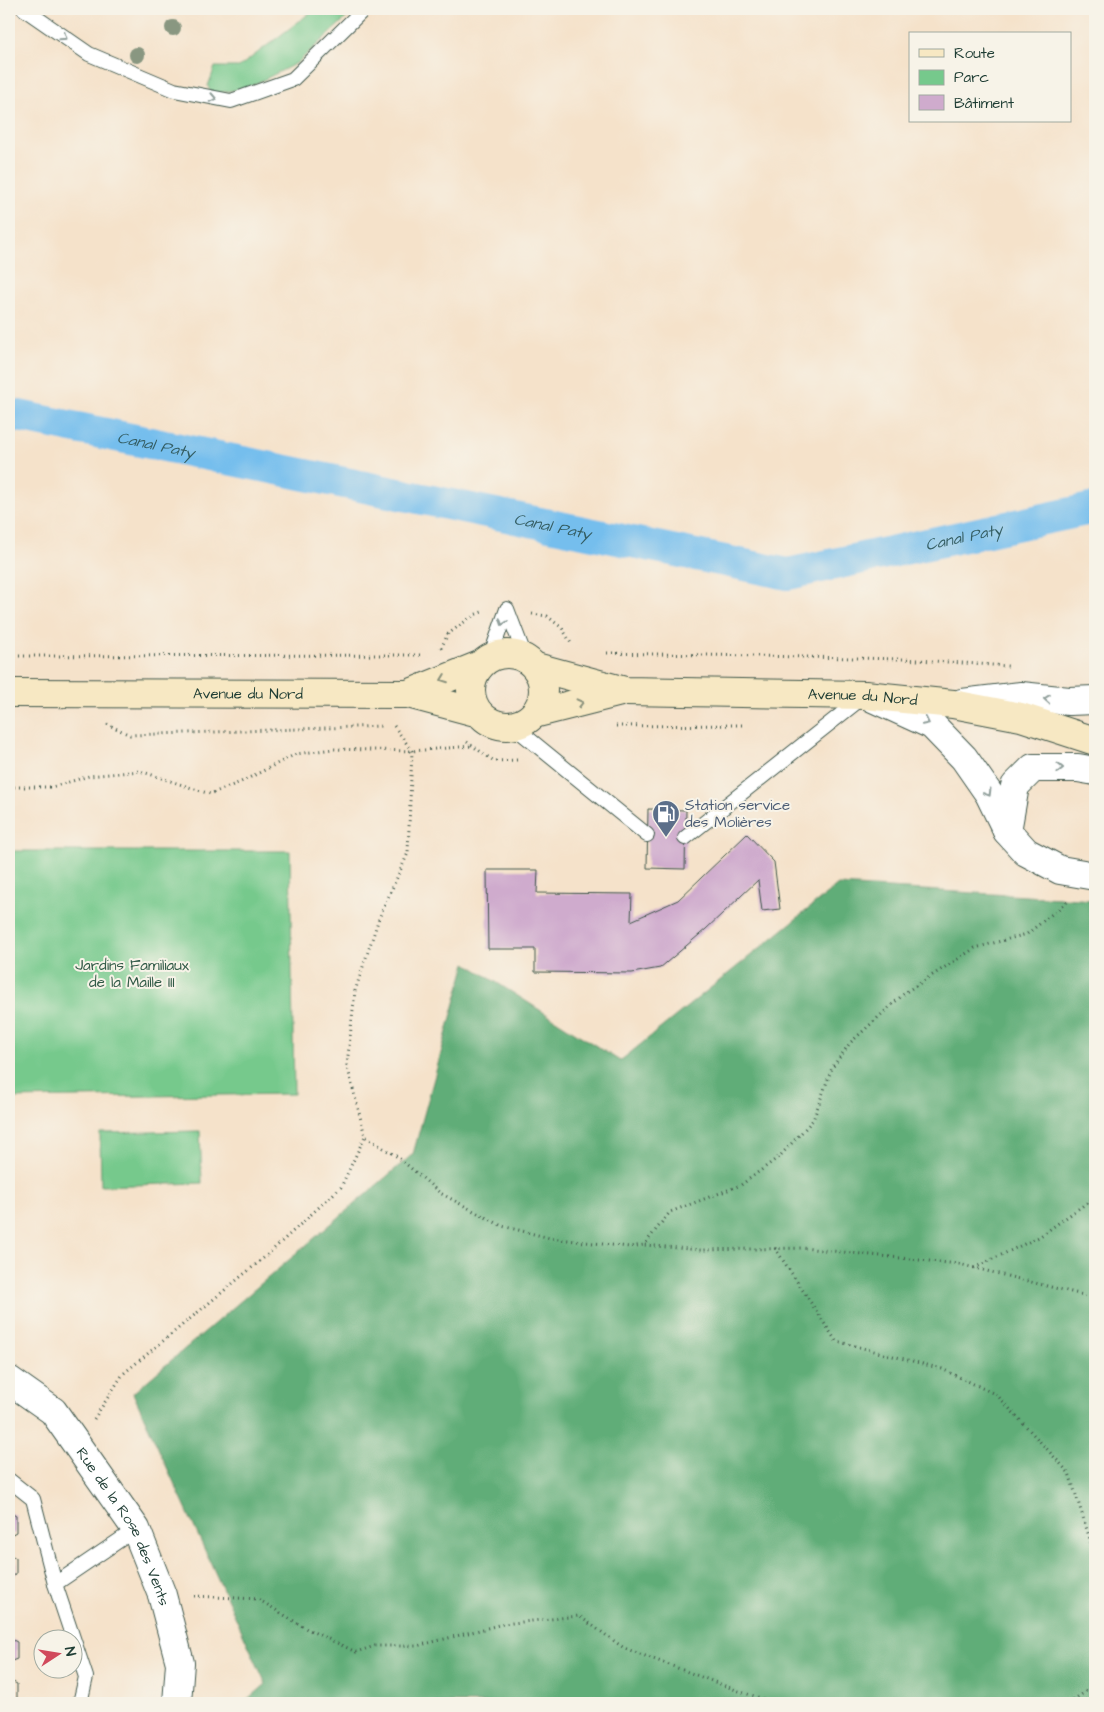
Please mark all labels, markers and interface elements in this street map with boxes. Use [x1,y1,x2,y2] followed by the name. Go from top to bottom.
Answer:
[58,31,68,40] one-way arrow
[909,32,1072,122] legend
[954,43,995,64] text: Route
[954,67,989,88] text: Parc
[209,92,218,102] one-way arrow
[954,93,1014,114] text: Bâtiment
[115,427,198,465] water label: Canal Paty
[512,508,595,547] water label: Canal Paty
[923,518,1007,556] water label: Canal Paty
[499,617,509,625] one-way arrow
[440,673,449,684] one-way arrow
[193,683,303,705] street label: Avenue du Nord
[808,684,919,711] street label: Avenue du Nord
[1042,693,1050,704] one-way arrow
[575,698,583,708] one-way arrow
[921,716,930,726] one-way arrow
[1056,763,1064,773] one-way arrow
[981,787,991,796] one-way arrow
[685,795,790,833] place label: Station service des Molières
[651,799,681,838] fuel station icon: Station service des Molières
[75,955,190,993] park label: Jardins Familiaux de la Maille III
[71,1443,174,1608] street label: Rue de la Rose des Vents
[32,1630,82,1680] north arrow
[59,1645,80,1658] text: N

